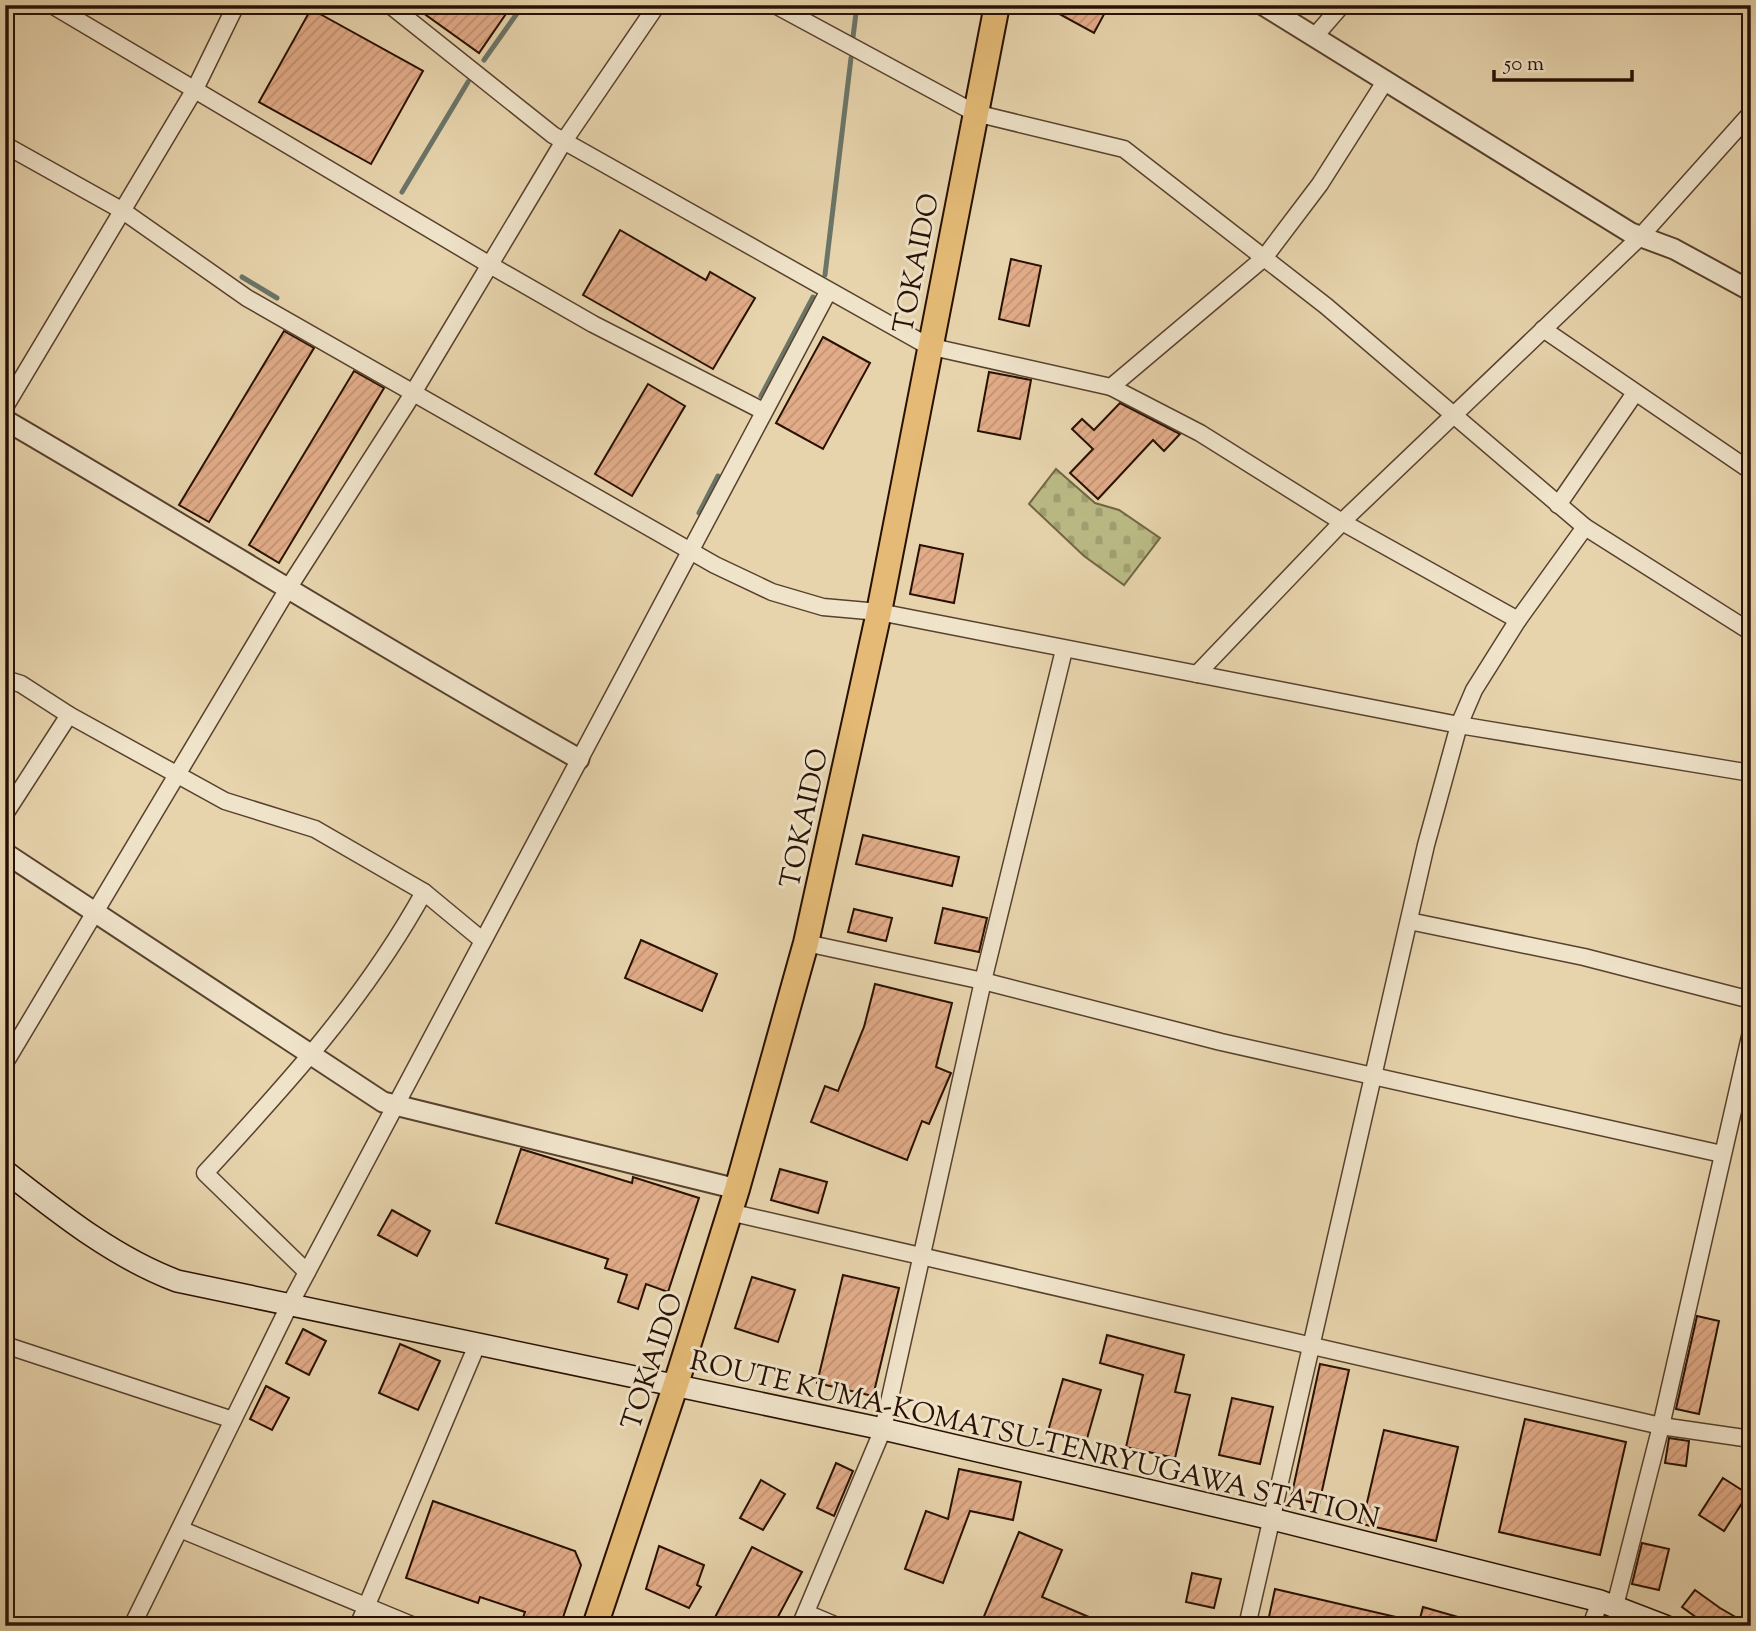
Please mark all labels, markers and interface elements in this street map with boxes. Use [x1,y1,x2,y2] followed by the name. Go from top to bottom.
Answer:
[1494,38,1632,82] scale bar
[1503,50,1544,80] text: 50 m
[885,190,951,337] street label: TOKAIDO
[772,745,840,892] street label: TOKAIDO
[613,1288,695,1436] street label: TOKAIDO
[686,1342,1383,1540] street label: ROUTE KUMA-KOMATSU-TENRYUGAWA STATION

